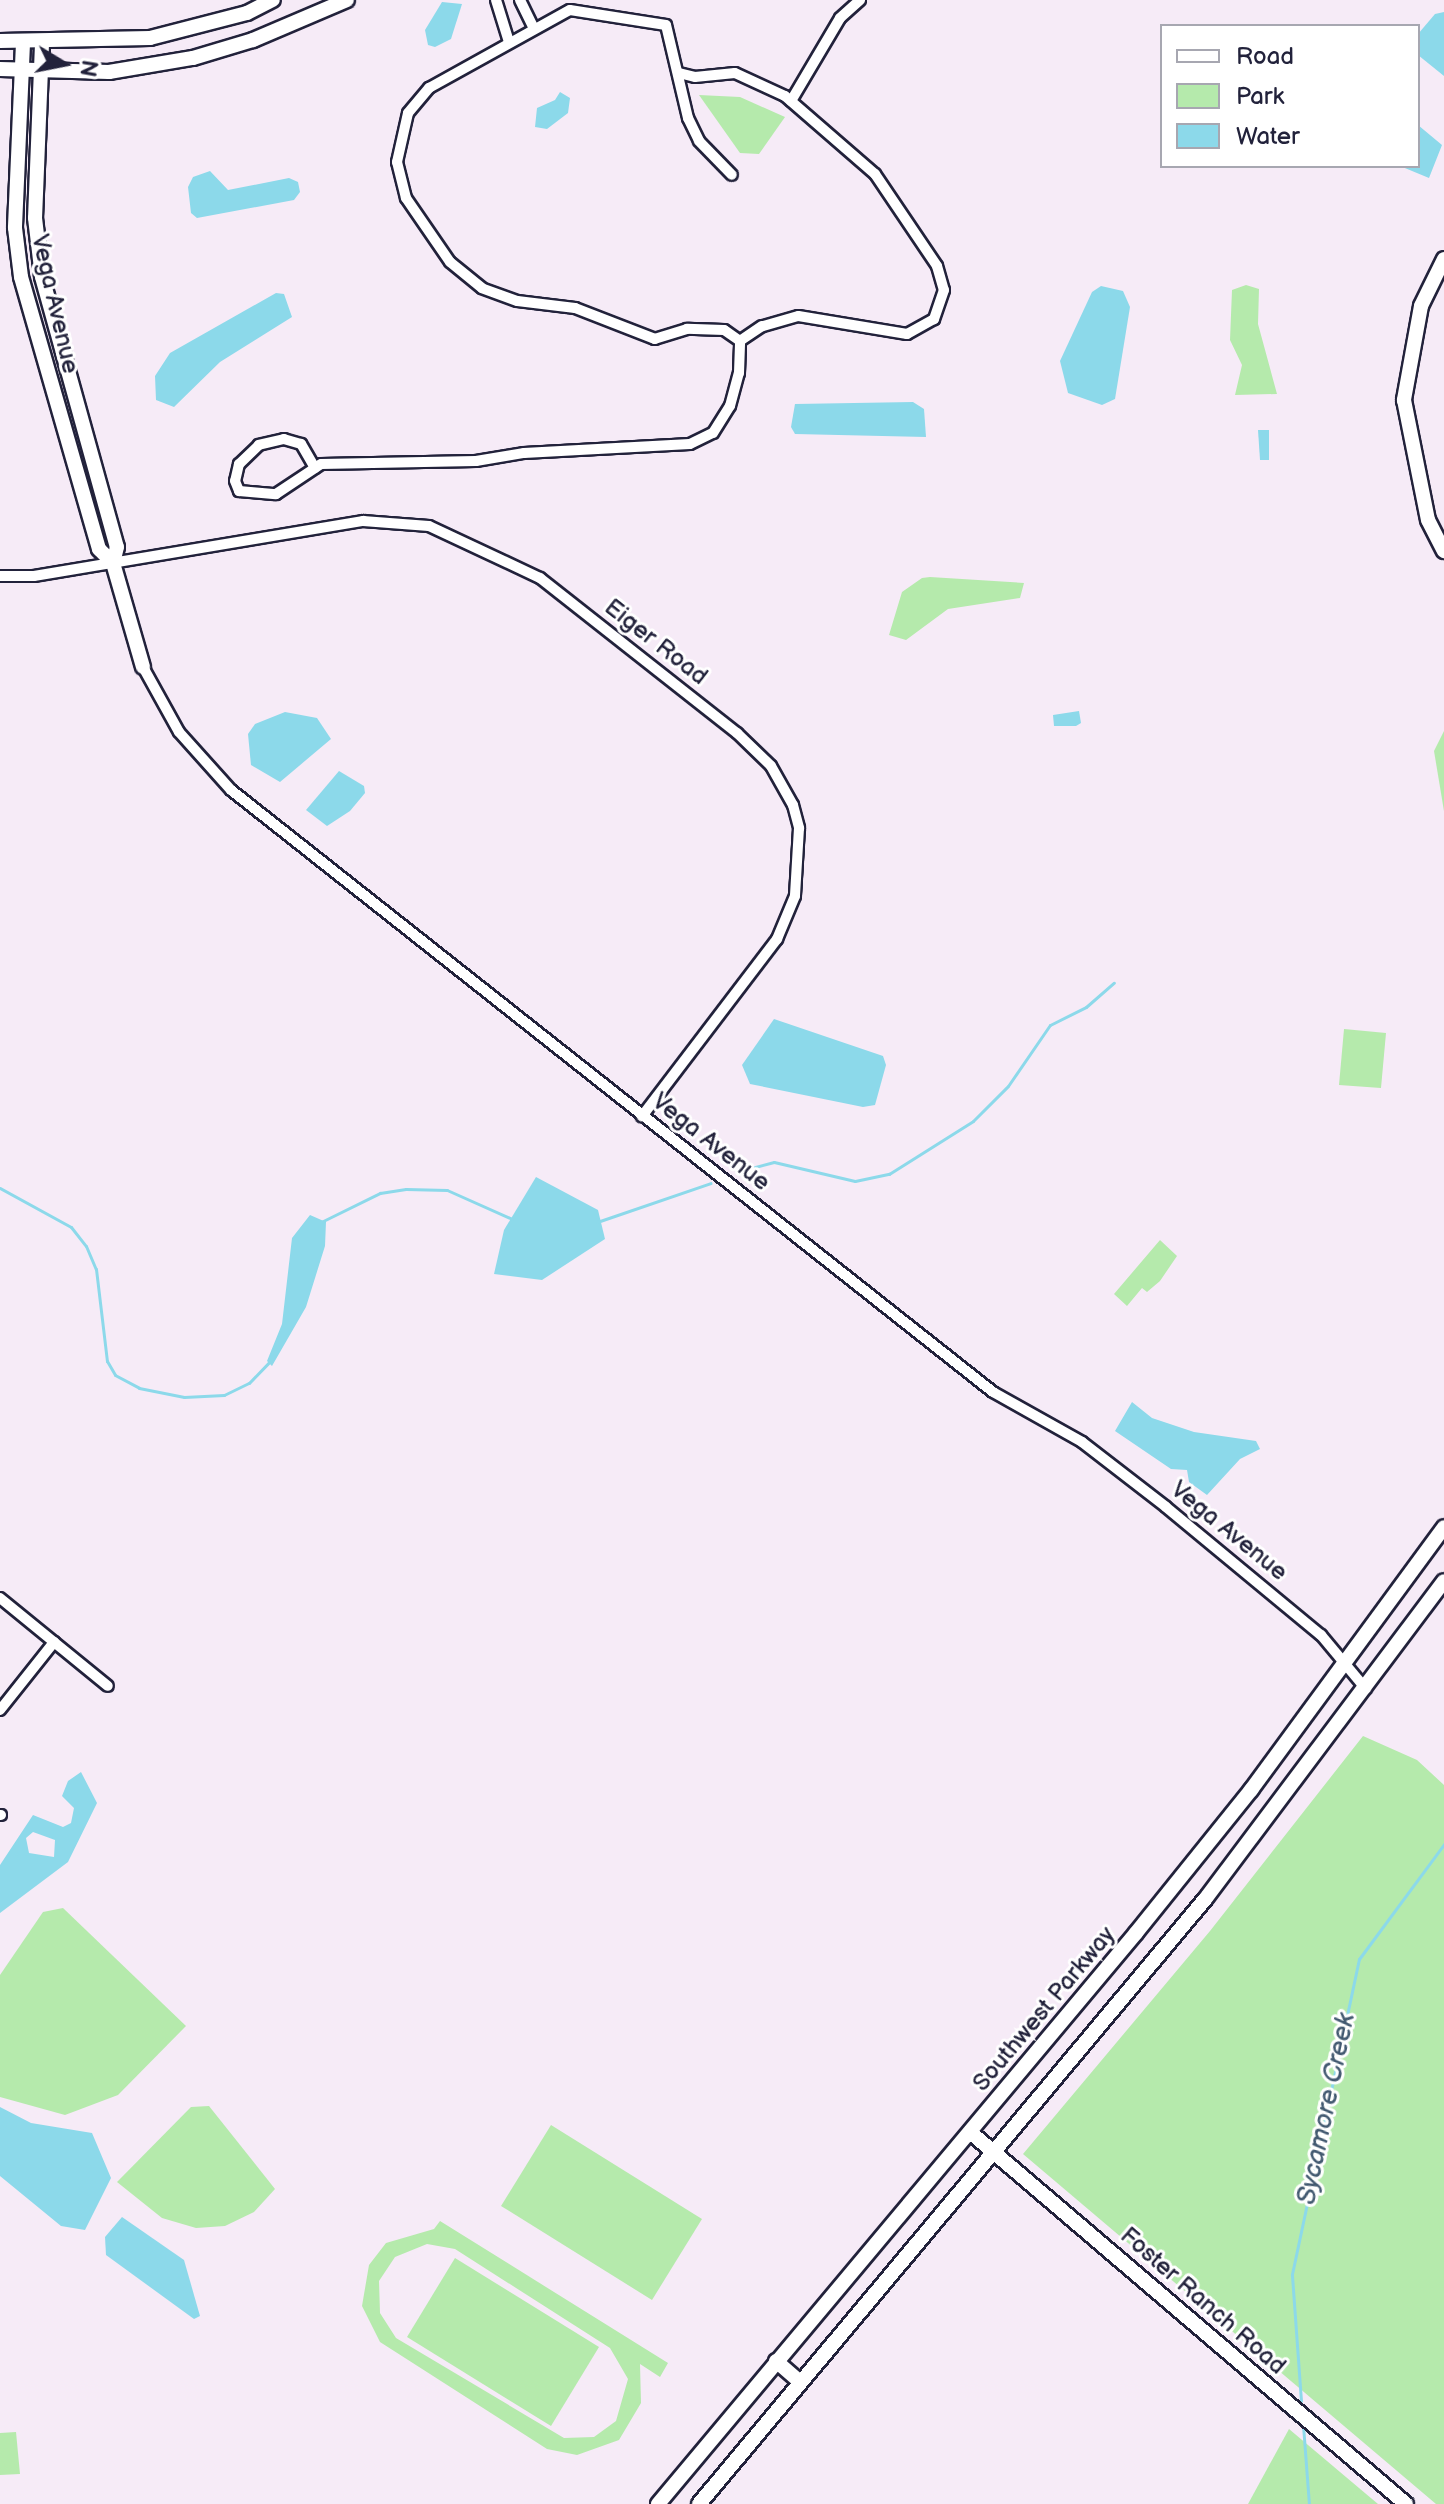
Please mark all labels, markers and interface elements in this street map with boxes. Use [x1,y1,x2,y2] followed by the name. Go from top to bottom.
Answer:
[24,24,104,104] north arrow
[1160,24,1420,168] legend
[1236,42,1294,71] text: Road
[73,58,103,79] text: N
[1236,82,1284,111] text: Park
[1236,122,1300,151] text: Water
[25,232,85,376] street label: Vega Avenue
[599,593,713,691] street label: Eiger Road
[646,1087,776,1197] street label: Vega Avenue
[1165,1475,1293,1587] street label: Vega Avenue
[967,1921,1121,2097] street label: Southwest Parkway
[1291,2010,1363,2208] water label: Sycamore Creek
[1114,2221,1292,2381] street label: Foster Ranch Road

